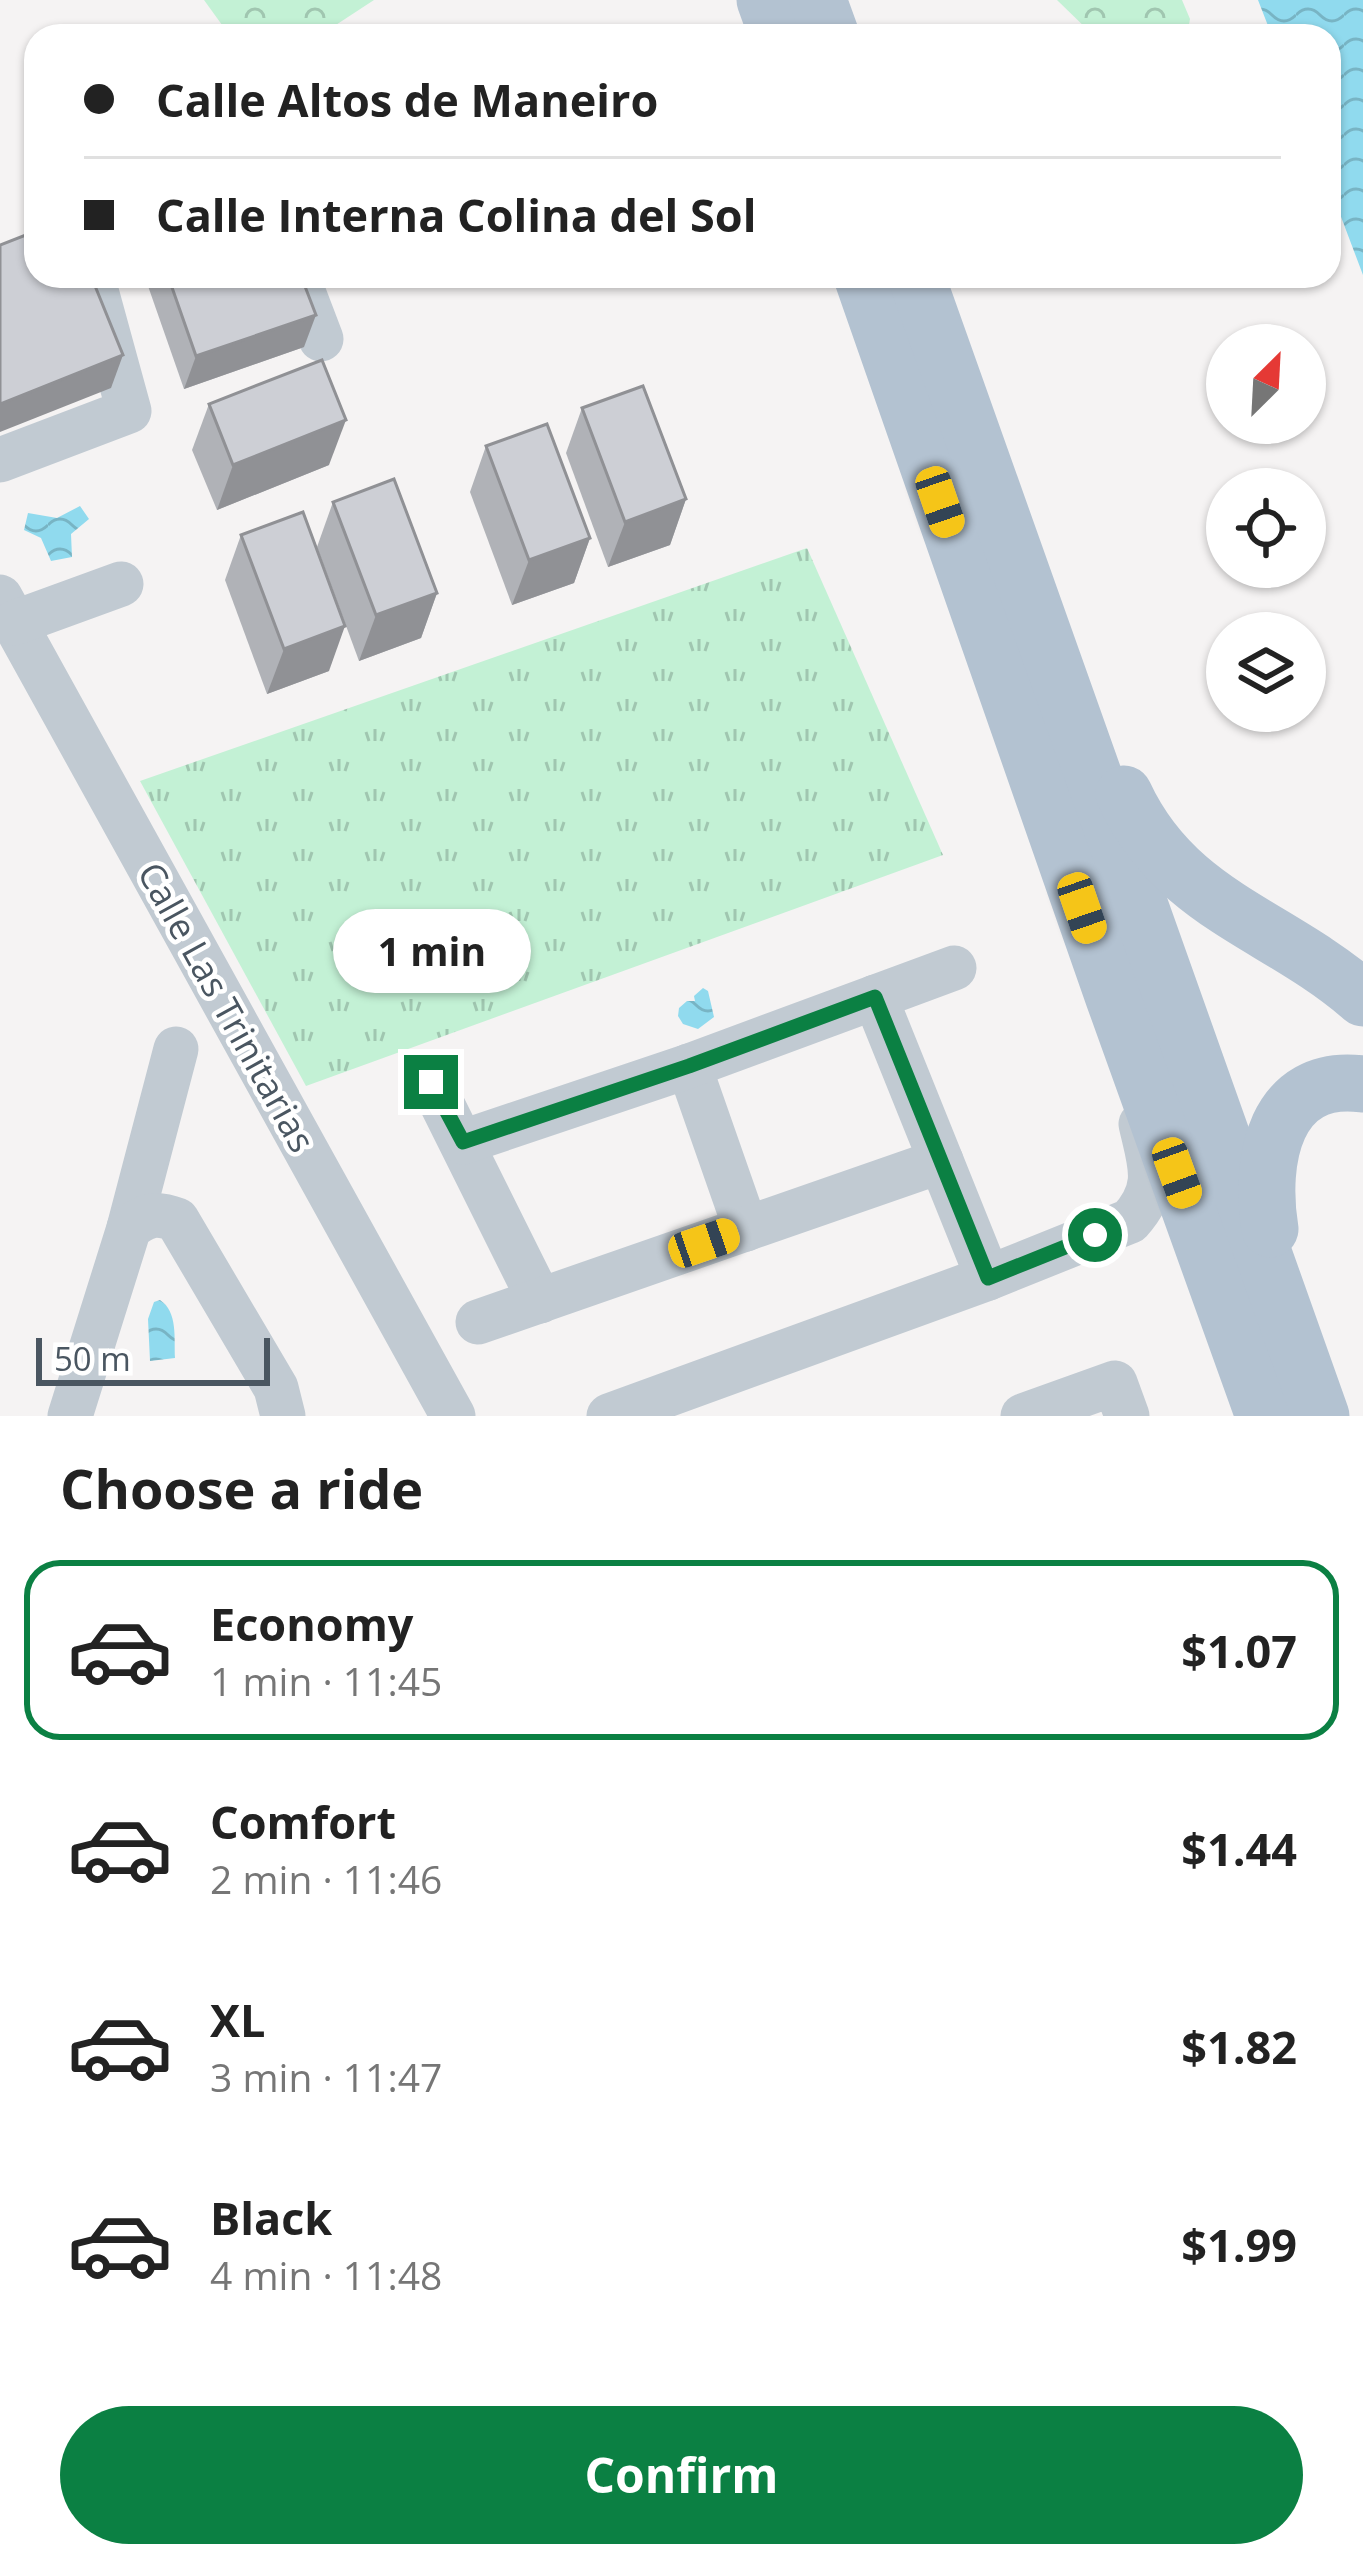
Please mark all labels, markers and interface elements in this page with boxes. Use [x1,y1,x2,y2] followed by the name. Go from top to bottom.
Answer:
[156,69,658,130] text: Calle Altos de Maneiro
[156,184,756,245] text: Calle Interna Colina del Sol
[1206,324,1326,444] north arrow
[1206,324,1326,732] map controls
[911,462,969,542] car
[1206,468,1326,588] button: locate
[1206,612,1326,732] button: layers
[127,853,327,1161] street label: Calle Las Trinitarias
[1053,868,1111,948] car
[332,908,530,992] callout: 1 min
[378,924,486,977] text: 1 min
[404,1055,458,1109] route end
[1148,1133,1206,1213] car
[1068,1208,1122,1262] route start
[664,1214,744,1272] car
[36,1332,270,1385] scale bar
[54,1336,131,1381] text: 50 m
[60,1451,423,1525] text: Choose a ride
[210,1593,413,1654] text: Economy
[66,1596,174,1704] icon: car
[1181,1620,1297,1681] text: $1.07
[210,1654,442,1707] text: 1 min · 11:45
[210,1791,396,1852] text: Comfort
[66,1794,174,1902] icon: car
[1181,1818,1297,1879] text: $1.44
[210,1852,442,1905] text: 2 min · 11:46
[210,1989,265,2050] text: XL
[66,1992,174,2100] icon: car
[1181,2016,1297,2077] text: $1.82
[210,2050,442,2103] text: 3 min · 11:47
[210,2187,332,2248] text: Black
[66,2190,174,2298] icon: car
[1181,2214,1297,2275] text: $1.99
[210,2248,442,2301] text: 4 min · 11:48
[60,2406,1303,2544] button: Confirm

